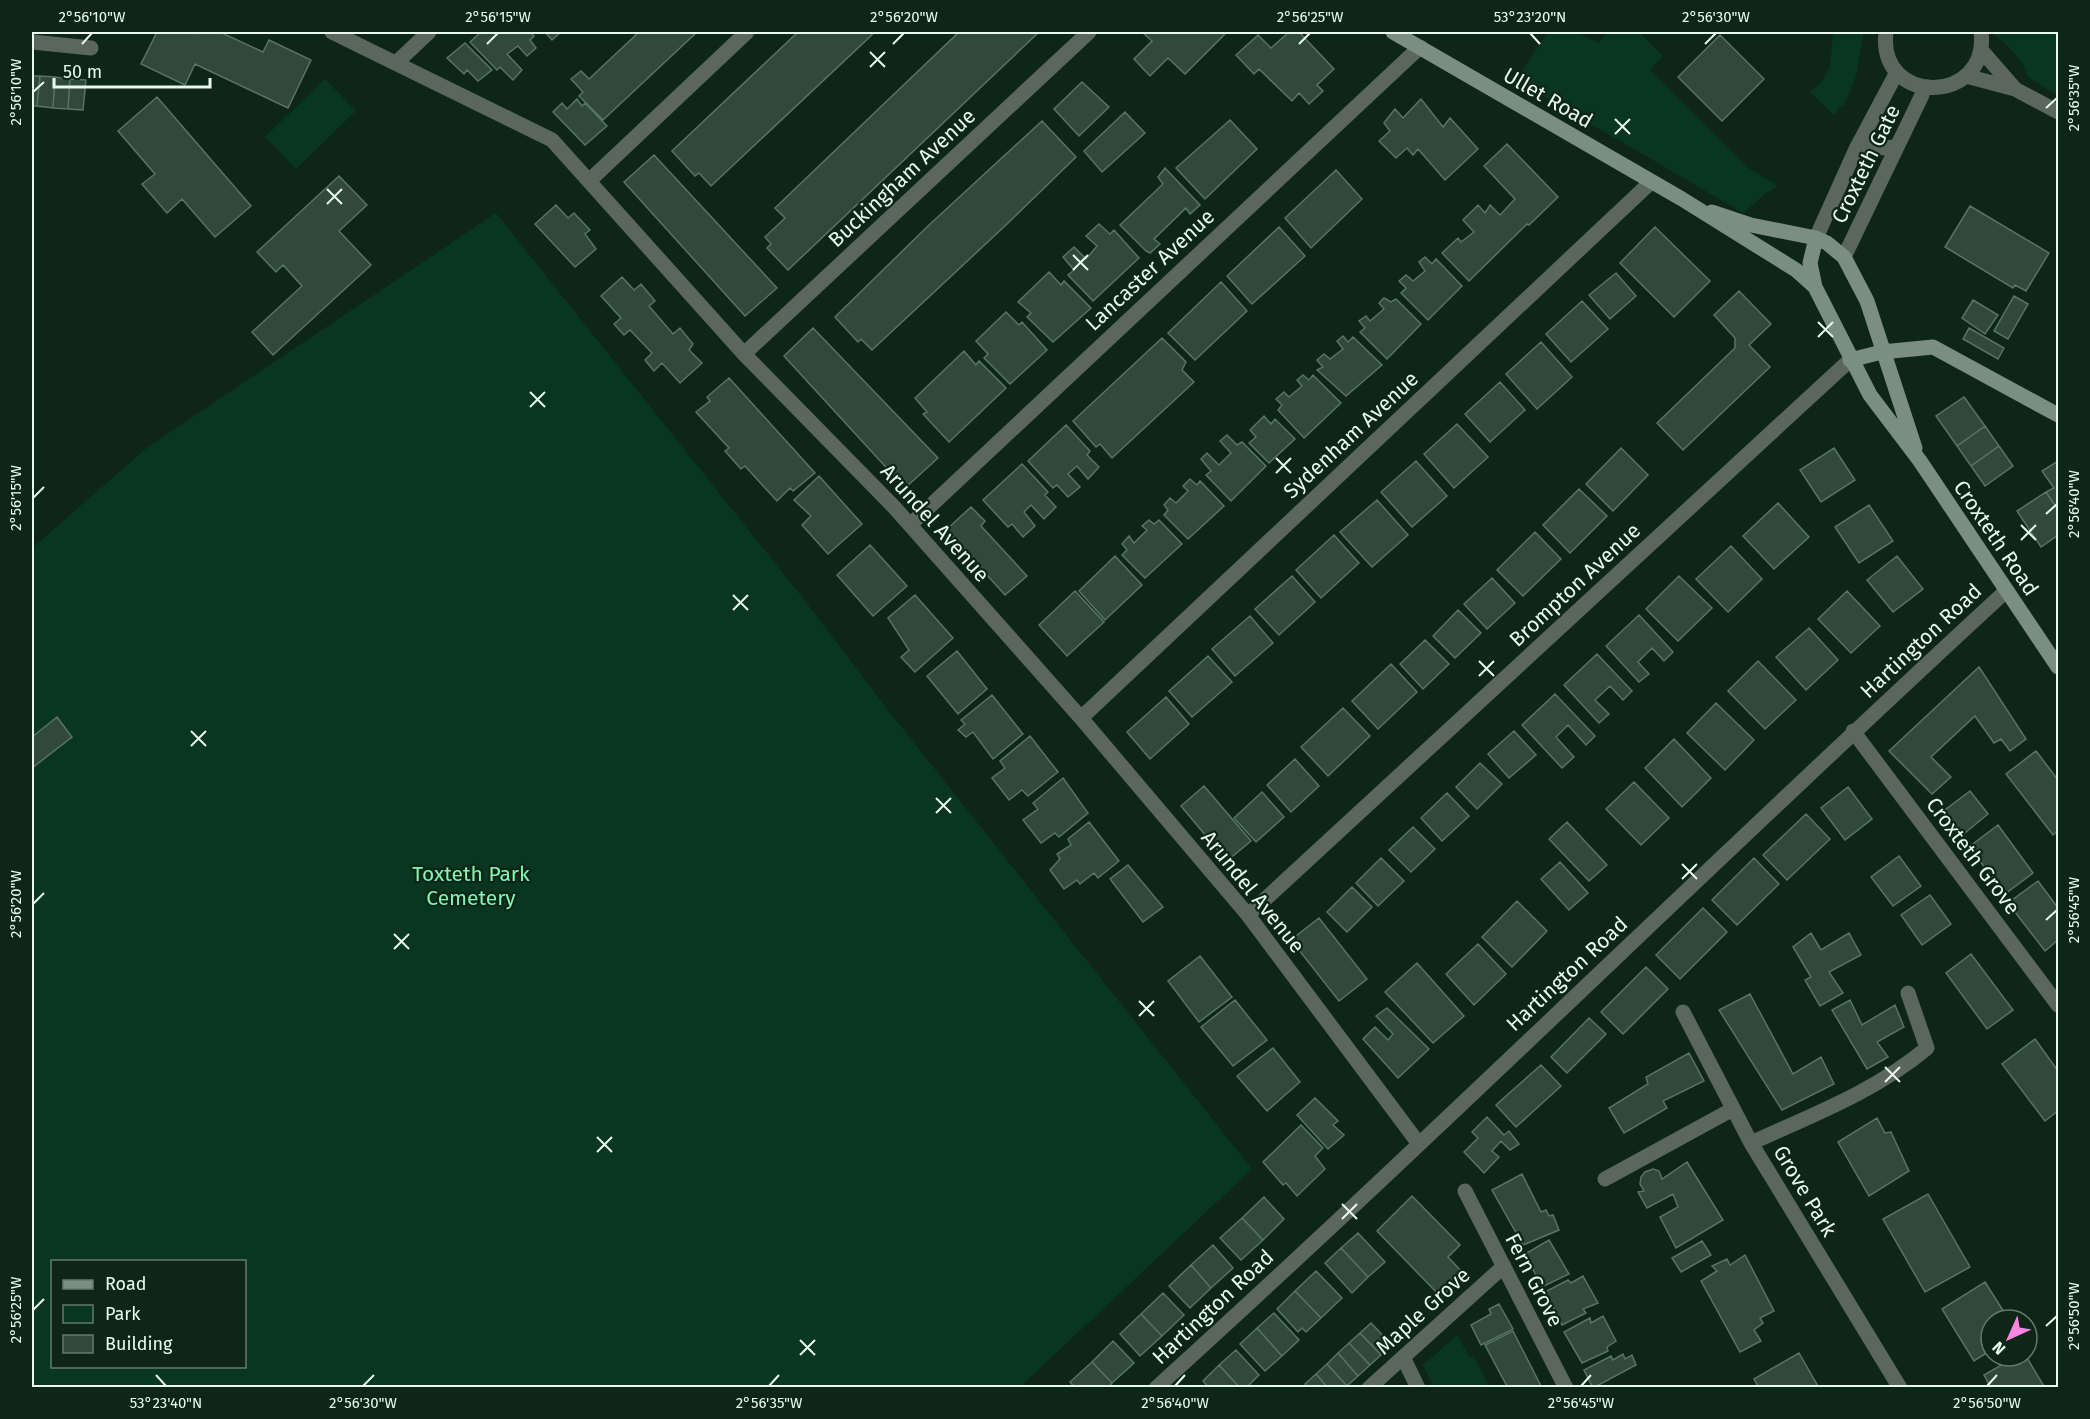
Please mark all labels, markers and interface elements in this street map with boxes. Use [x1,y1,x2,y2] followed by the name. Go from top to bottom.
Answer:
[59,8,126,26] text: 2°56'10"W
[465,8,531,26] text: 2°56'15"W
[870,8,938,26] text: 2°56'20"W
[1277,8,1344,26] text: 2°56'25"W
[1494,8,1566,26] text: 53°23'20"N
[1682,8,1751,26] text: 2°56'30"W
[54,51,210,89] scale bar
[7,58,25,125] text: 2°56'10"W
[63,61,102,83] text: 50 m
[1499,62,1597,134] street label: Ullet Road
[2065,64,2083,131] text: 2°56'35"W
[1826,100,1906,228] street label: Croxteth Gate
[823,103,981,253] street label: Buckingham Avenue
[1080,204,1220,336] street label: Lancaster Avenue
[1278,366,1424,504] street label: Sydenham Avenue
[875,459,995,587] street label: Arundel Avenue
[7,465,25,531] text: 2°56'15"W
[2065,470,2083,538] text: 2°56'40"W
[1948,475,2044,601] street label: Croxteth Road
[1504,517,1646,653] street label: Brompton Avenue
[1855,578,1987,704] street label: Hartington Road
[1921,792,2025,920] street label: Croxteth Grove
[1196,825,1310,959] street label: Arundel Avenue
[412,861,530,911] park label: Toxteth Park Cemetery
[7,870,25,938] text: 2°56'20"W
[2065,876,2083,943] text: 2°56'45"W
[1501,911,1633,1037] street label: Hartington Road
[1768,1141,1842,1241] street label: Grove Park
[1499,1229,1569,1331] street label: Fern Grove
[1147,1244,1279,1370] street label: Hartington Road
[51,1260,246,1368] legend
[1370,1262,1476,1360] street label: Maple Grove
[105,1273,147,1295] text: Road
[7,1276,25,1343] text: 2°56'25"W
[2065,1281,2083,1350] text: 2°56'50"W
[105,1303,141,1325] text: Park
[1979,1308,2039,1368] north arrow
[105,1333,173,1355] text: Building
[1988,1338,2009,1359] text: N
[130,1394,202,1412] text: 53°23'40"N
[329,1394,398,1412] text: 2°56'30"W
[736,1394,803,1412] text: 2°56'35"W
[1141,1394,1209,1412] text: 2°56'40"W
[1548,1394,1615,1412] text: 2°56'45"W
[1953,1394,2022,1412] text: 2°56'50"W

